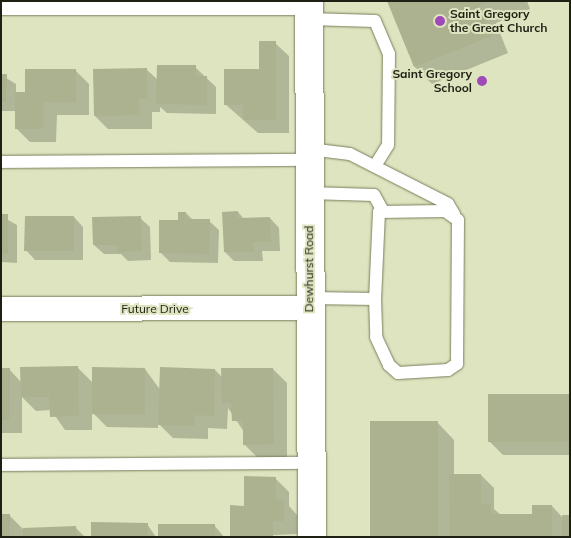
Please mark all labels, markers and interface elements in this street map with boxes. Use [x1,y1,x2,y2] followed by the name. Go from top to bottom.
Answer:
[450,7,548,35] place label: Saint Gregory the Great Church
[434,15,446,27] marker: Saint Gregory the Great Church
[392,67,472,95] place label: Saint Gregory School
[476,75,488,87] marker: Saint Gregory School
[302,226,316,312] street label: Dewhurst Road
[121,302,189,316] street label: Future Drive

